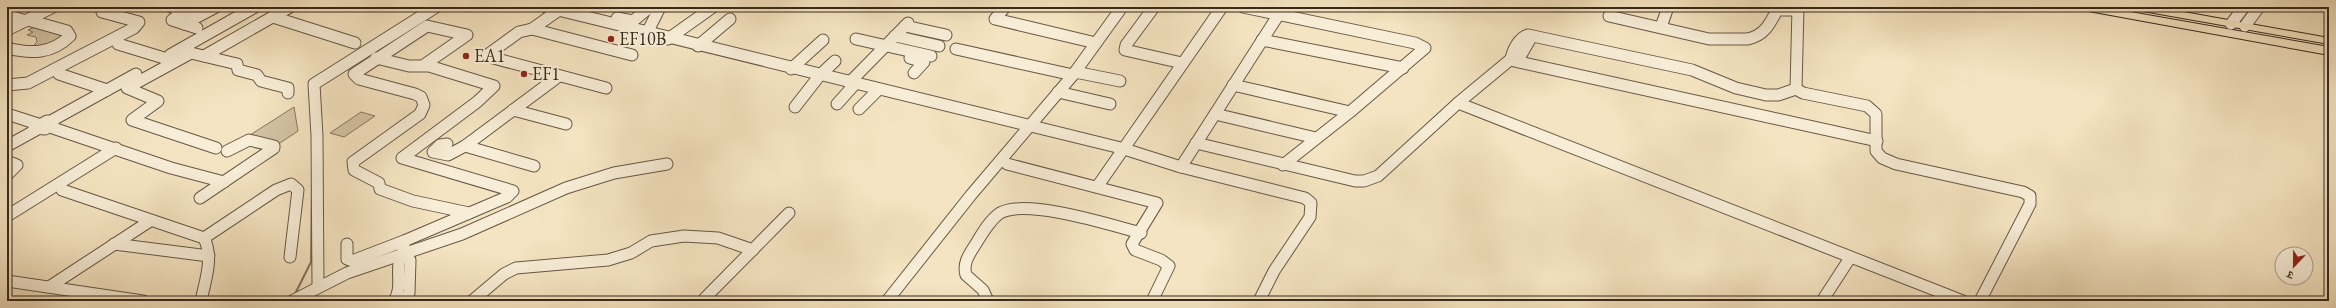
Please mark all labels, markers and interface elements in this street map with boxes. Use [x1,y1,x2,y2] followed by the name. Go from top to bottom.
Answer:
[619,27,666,50] place label: EF10B
[606,34,616,44] marker: EF10B
[474,44,505,67] place label: EA1
[461,51,471,61] marker: EA1
[532,62,560,85] place label: EF1
[519,69,529,79] marker: EF1
[2274,246,2314,286] north arrow
[2284,267,2296,283] text: उ

